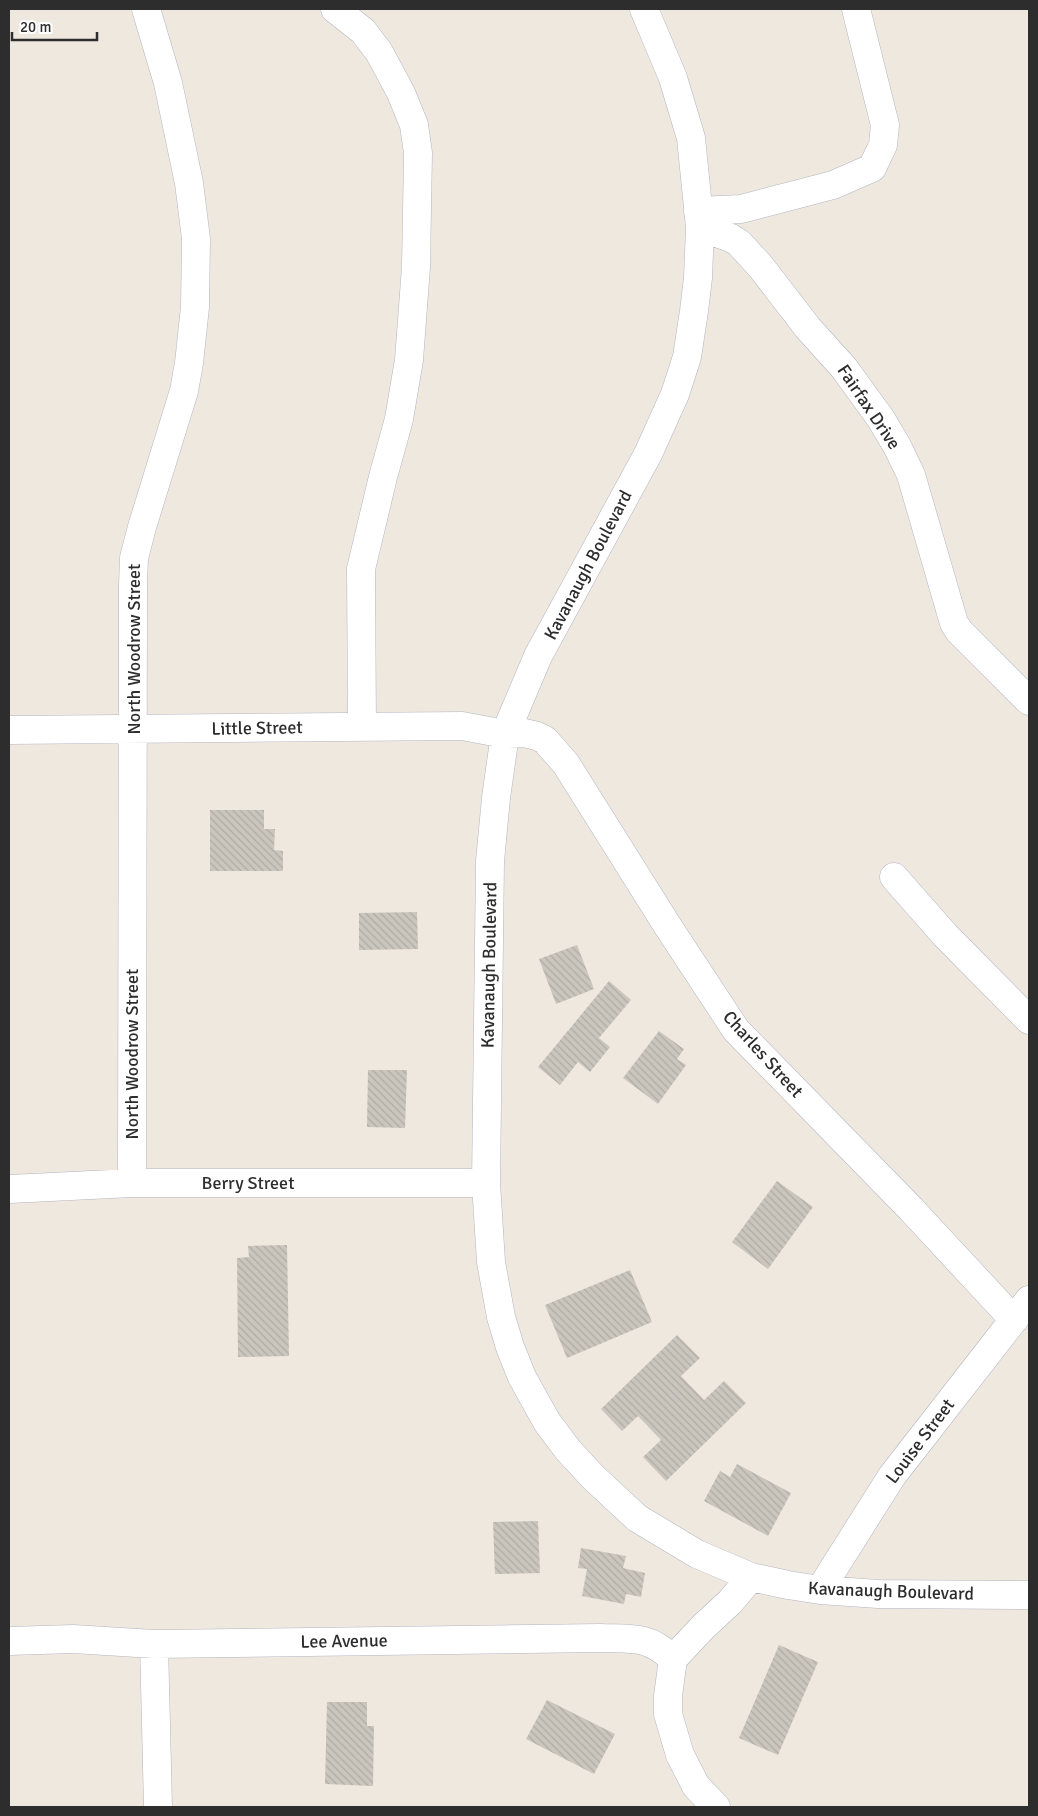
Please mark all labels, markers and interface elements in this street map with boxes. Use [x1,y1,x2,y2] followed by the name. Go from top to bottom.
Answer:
[12,10,98,42] scale bar
[20,18,51,36] text: 20 m
[833,360,905,454] street label: Fairfax Drive
[539,486,637,644] street label: Kavanaugh Boulevard
[123,564,145,734] street label: North Woodrow Street
[211,716,303,740] street label: Little Street
[477,882,501,1048] street label: Kavanaugh Boulevard
[121,969,143,1139] street label: North Woodrow Street
[718,1006,808,1102] street label: Charles Street
[202,1172,294,1194] street label: Berry Street
[881,1394,959,1488] street label: Louise Street
[808,1577,974,1605] street label: Kavanaugh Boulevard
[300,1629,388,1653] street label: Lee Avenue

